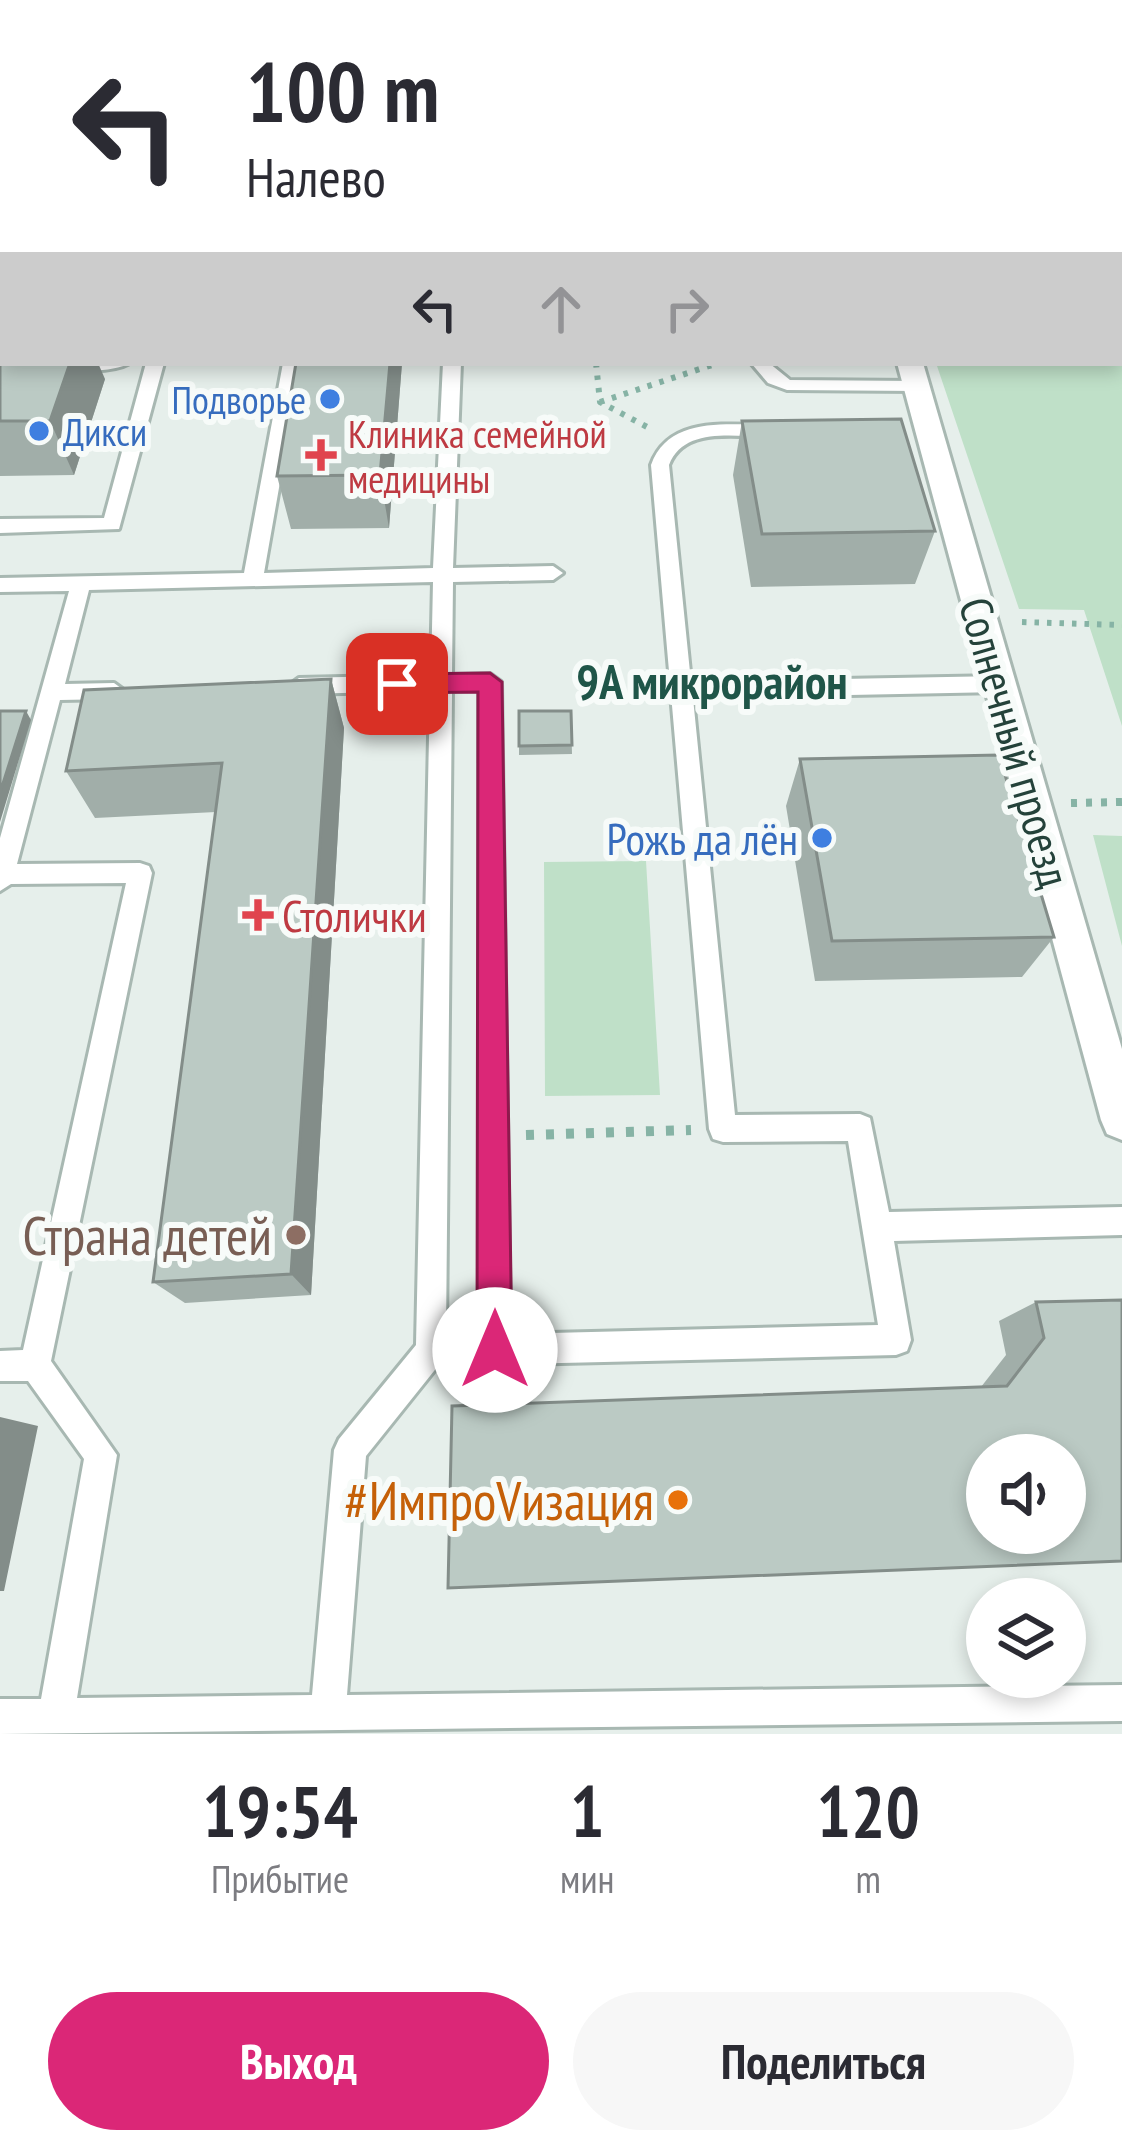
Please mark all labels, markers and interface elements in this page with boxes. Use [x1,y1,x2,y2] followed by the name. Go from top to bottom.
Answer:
[246,36,439,145] text: 100 m
[48,48,204,204] icon: left
[246,142,386,212] text: Налево
[402,276,468,342] icon: left
[528,276,594,342] icon: ahead
[654,276,720,342] icon: right
[171,374,306,425] place label: Подворье
[317,386,343,412] marker: Подворье
[63,406,147,457] place label: Дикси
[348,408,607,504] place label: Клиника семейной медицины
[26,418,52,444] marker: Дикси
[305,439,337,471] marker: Клиника семейной медицины
[947,591,1085,894] street label: Солнечный проезд
[346,633,448,735] pin
[576,650,848,712] district label: 9А микрорайон
[364,651,430,717] icon: arrive
[607,809,798,867] place label: Рожь да лён
[809,825,835,851] marker: Рожь да лён
[282,886,427,944] place label: Столички
[245,902,271,928] marker: Столички
[23,1200,272,1270] place label: Страна детей
[283,1222,309,1248] marker: Страна детей
[432,1287,558,1413] position arrow
[966,1434,1086,1698] map controls
[966,1434,1086,1554] button: sound
[344,1465,654,1535] place label: #ИмпроVизация
[665,1487,691,1513] marker: #ИмпроVизация
[966,1578,1086,1698] button: layers
[202,1764,358,1857] text: 19:54
[570,1764,604,1857] text: 1
[817,1764,920,1857] text: 120
[211,1853,349,1904] text: Прибытие
[560,1853,614,1904] text: мин
[856,1853,881,1904] text: m
[48,1992,549,2130] button: Выход
[573,1992,1074,2130] button: Поделиться

